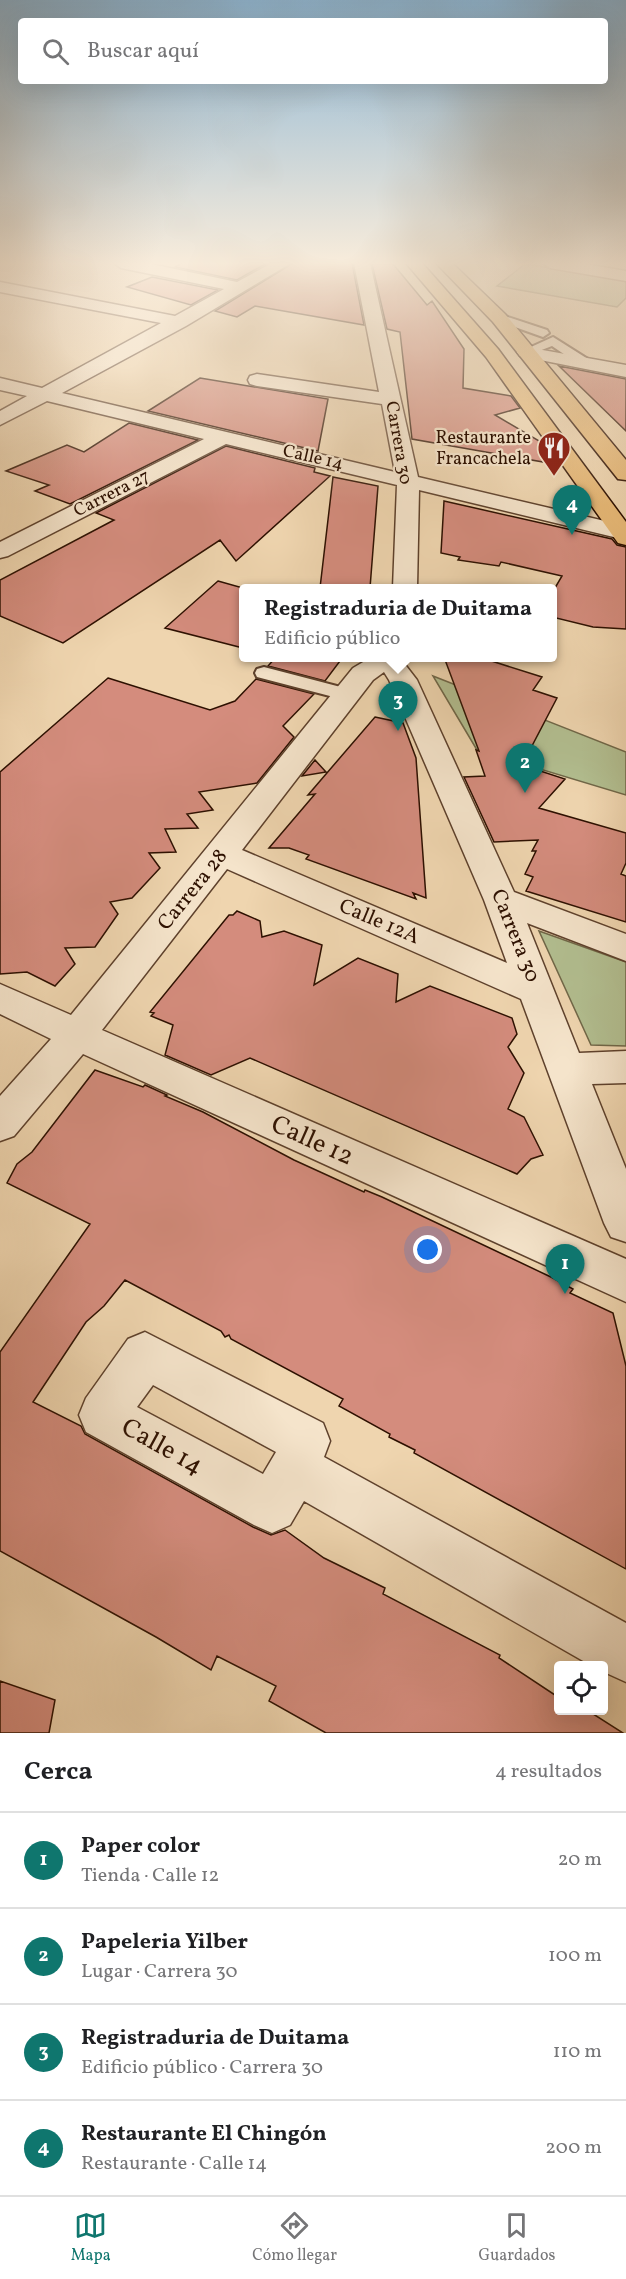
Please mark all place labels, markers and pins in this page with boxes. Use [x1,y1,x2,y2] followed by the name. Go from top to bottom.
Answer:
[435,426,531,472] place label: Restaurante Francachela
[536,430,572,477] restaurant icon: Restaurante Francachela
[552,486,592,535] pin: 4
[378,682,418,731] pin: 3
[506,744,544,793] pin: 2
[546,1244,584,1294] pin: 1

